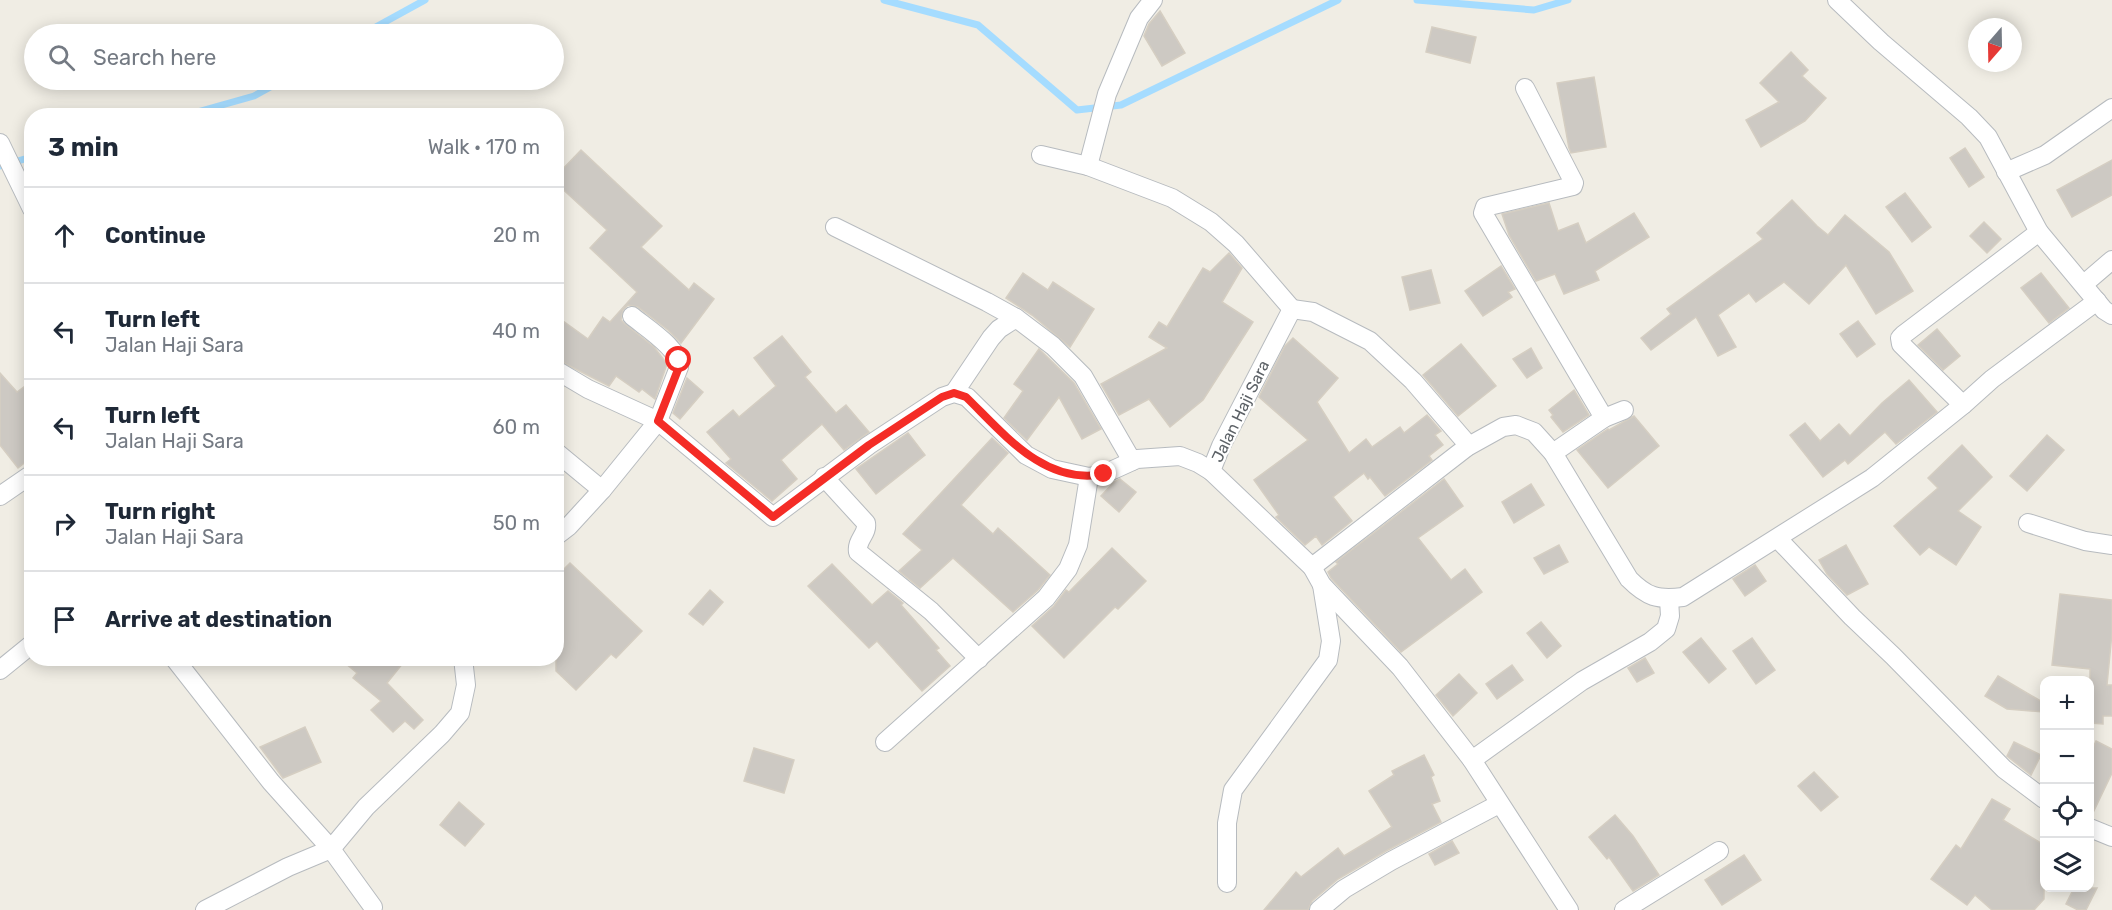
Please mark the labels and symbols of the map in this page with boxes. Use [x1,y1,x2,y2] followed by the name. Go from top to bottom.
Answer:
[1968,18,2022,72] north arrow
[665,346,691,372] route start
[1208,357,1273,465] street label: Jalan Haji Sara
[1090,460,1116,486] route end

